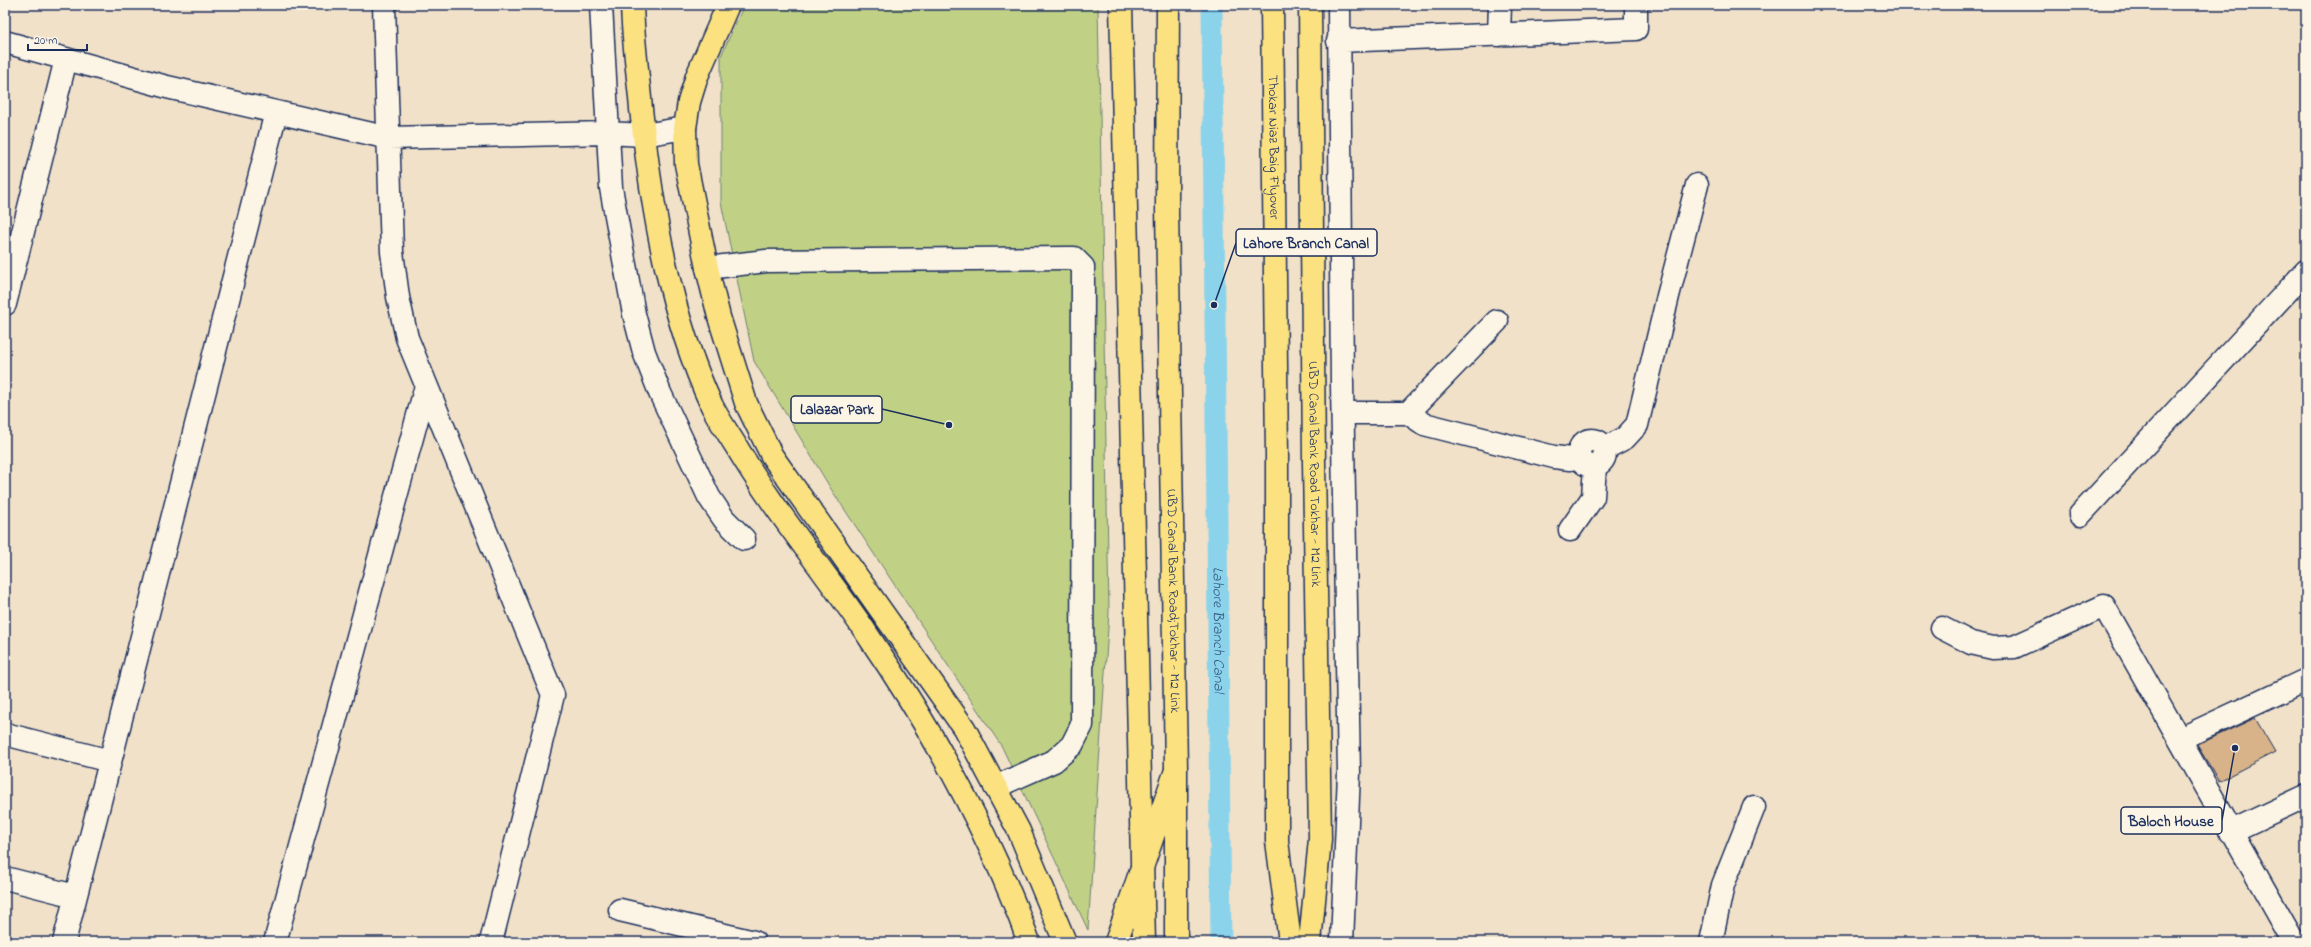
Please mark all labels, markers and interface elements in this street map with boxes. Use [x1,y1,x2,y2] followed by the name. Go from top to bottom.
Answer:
[28,26,87,52] scale bar
[34,32,57,50] text: 20 m
[1262,74,1285,220] street label: Thokar Niaz Baig Flyover
[1236,229,1377,256] callout: Lahore Branch Canal
[1243,233,1369,255] text: Lahore Branch Canal
[1303,361,1326,588] street label: UBD Canal Bank Road Tokhar - M2 Link
[791,396,882,423] callout: Lalazar Park
[800,399,875,421] text: Lalazar Park
[1161,489,1186,714] street label: UBD Canal Bank Road;Tokhar - M2 Link
[1206,567,1230,696] water label: Lahore Branch Canal
[2121,807,2222,834] callout: Baloch House
[2127,811,2215,833] text: Baloch House

